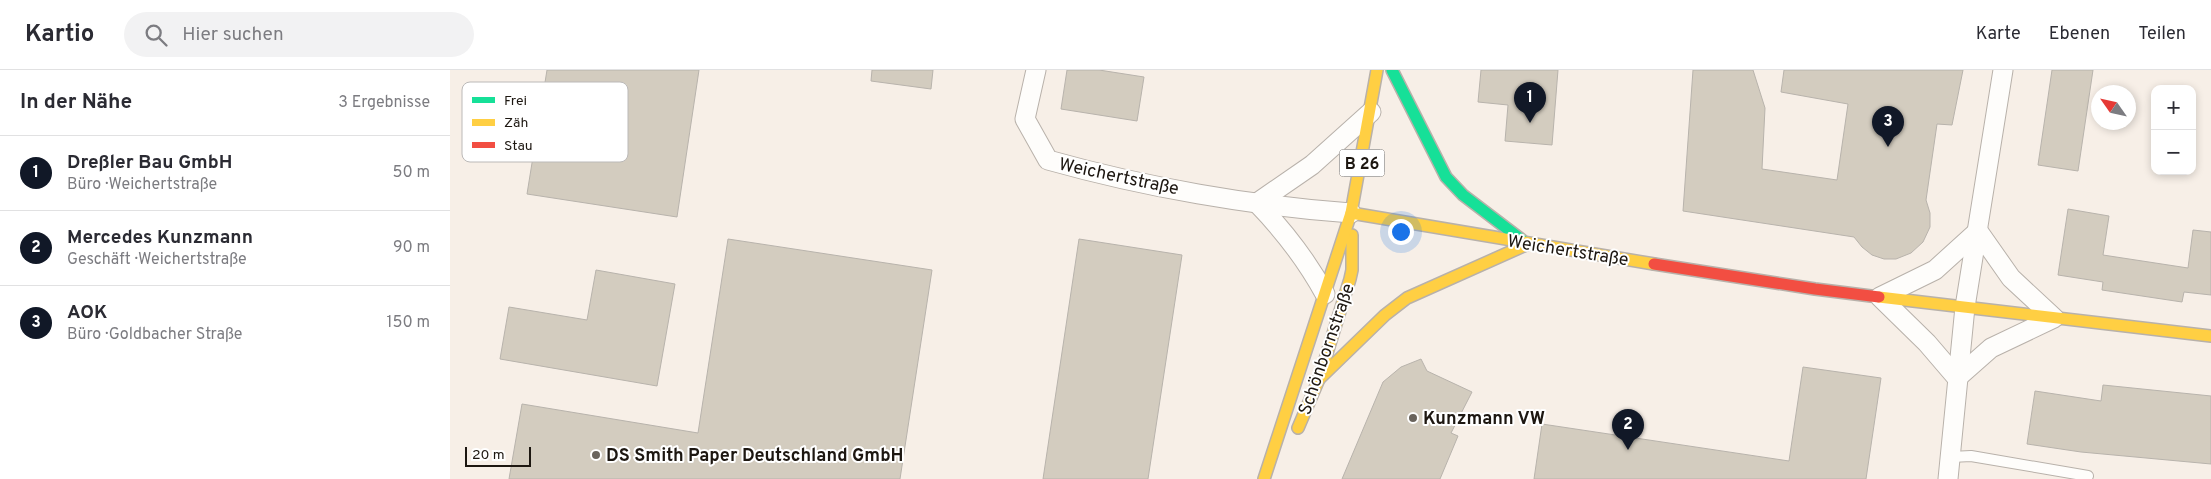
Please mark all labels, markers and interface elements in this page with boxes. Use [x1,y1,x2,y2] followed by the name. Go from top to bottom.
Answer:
[124,12,474,57] search box
[25,20,94,50] text: Kartio
[142,21,170,49] icon: search
[182,23,284,47] text: Hier suchen
[1976,23,2021,46] text: Karte
[2049,23,2110,46] text: Ebenen
[2138,23,2186,46] text: Teilen
[462,82,628,162] legend
[1514,82,1546,123] pin: 1
[2091,85,2136,130] north arrow
[2151,85,2196,175] map controls
[2151,85,2196,130] button: +
[20,89,132,116] text: In der Nähe
[338,93,430,113] text: 3 Ergebnisse
[504,93,527,110] text: Frei
[1872,106,1904,147] pin: 3
[504,115,528,132] text: Zäh
[2151,130,2196,175] button: −
[504,138,533,155] text: Stau
[1340,150,1384,176] road number: B 26
[67,151,232,175] text: Dreßler Bau GmbH
[1056,154,1181,201] street label: Weichertstraße
[33,163,39,183] text: 1
[393,163,430,183] text: 50 m
[67,175,217,195] text: Büro · Weichertstraße
[1388,219,1414,245] your location
[67,226,253,250] text: Mercedes Kunzmann
[1506,231,1630,272] street label: Weichertstraße
[31,238,41,258] text: 2
[393,238,430,258] text: 90 m
[67,250,247,270] text: Geschäft · Weichertstraße
[1294,281,1361,418] street label: Schönbornstraße
[67,301,107,325] text: AOK
[31,313,41,333] text: 3
[387,313,430,333] text: 150 m
[67,325,242,345] text: Büro · Goldbacher Straße
[1423,408,1545,431] place label: Kunzmann VW
[1612,409,1644,450] pin: 2
[1407,412,1419,424] marker: Kunzmann VW
[465,444,531,467] scale bar
[606,445,904,468] place label: DS Smith Paper Deutschland GmbH
[472,447,505,464] text: 20 m
[590,449,602,461] marker: DS Smith Paper Deutschland GmbH

